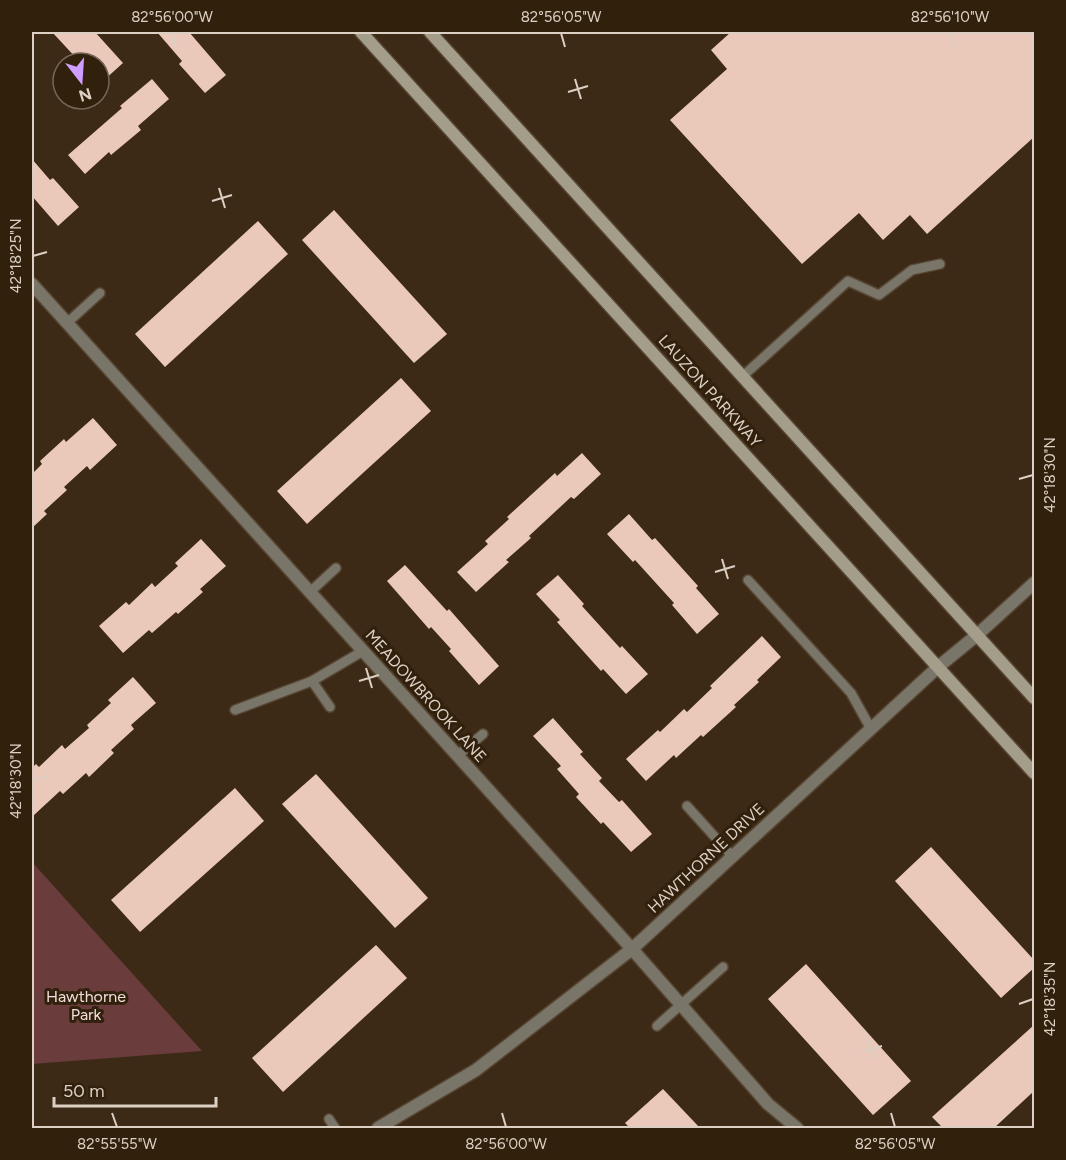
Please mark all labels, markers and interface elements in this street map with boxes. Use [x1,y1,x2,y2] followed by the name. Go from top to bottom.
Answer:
[131,8,213,26] text: 82°56'00"W
[521,8,602,26] text: 82°56'05"W
[911,8,990,26] text: 82°56'10"W
[51,51,111,111] north arrow
[77,84,94,106] text: N
[7,218,25,294] text: 42°18'25"N
[655,331,766,451] street label: LAUZON PARKWAY
[1041,437,1059,513] text: 42°18'30"N
[361,626,491,766] street label: MEADOWBROOK LANE
[7,743,25,819] text: 42°18'30"N
[644,799,768,917] street label: HAWTHORNE DRIVE
[1041,962,1059,1036] text: 42°18'35"N
[46,987,126,1024] park label: Hawthorne Park
[54,1070,216,1108] scale bar
[63,1080,105,1102] text: 50 m
[77,1135,158,1153] text: 82°55'55"W
[465,1135,547,1153] text: 82°56'00"W
[855,1135,936,1153] text: 82°56'05"W

